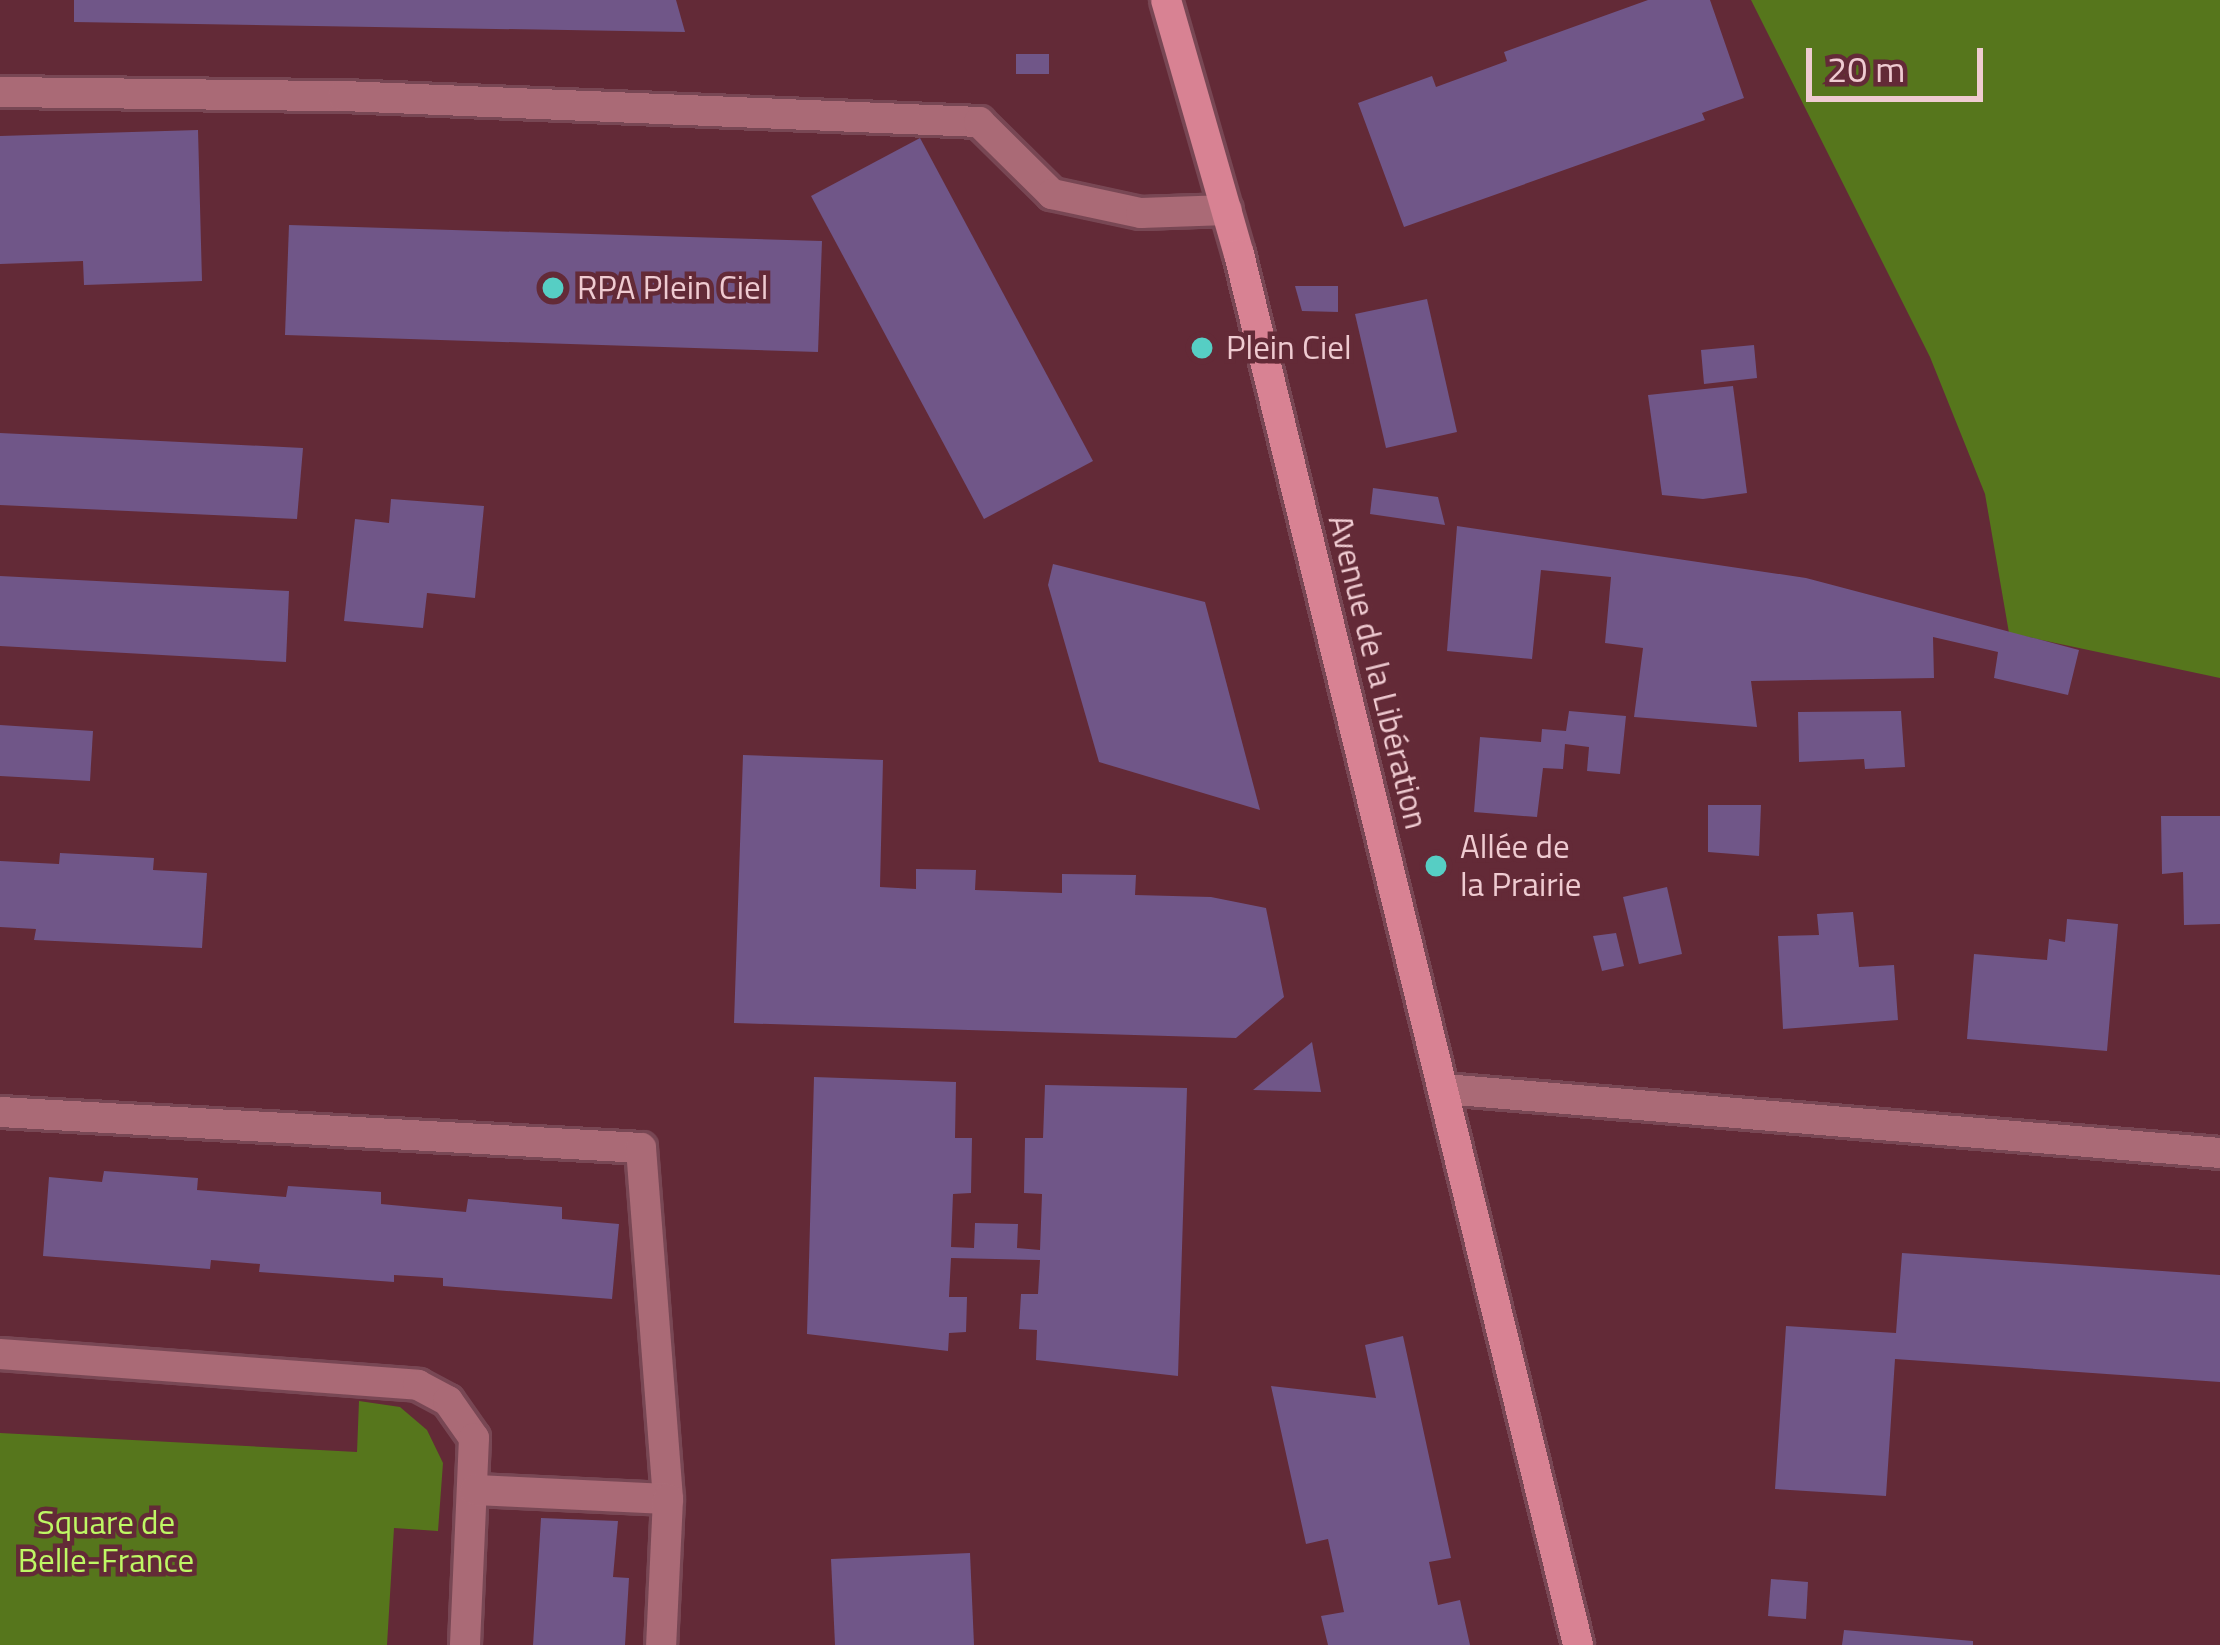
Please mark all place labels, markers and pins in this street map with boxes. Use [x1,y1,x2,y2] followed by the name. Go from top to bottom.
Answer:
[577,268,768,308] place label: RPA Plein Ciel
[540,275,566,301] marker: RPA Plein Ciel
[1226,328,1352,368] place label: Plein Ciel
[1189,335,1215,361] marker: Plein Ciel
[1460,827,1581,905] place label: Allée de la Prairie
[1423,853,1449,879] marker: Allée de la Prairie

